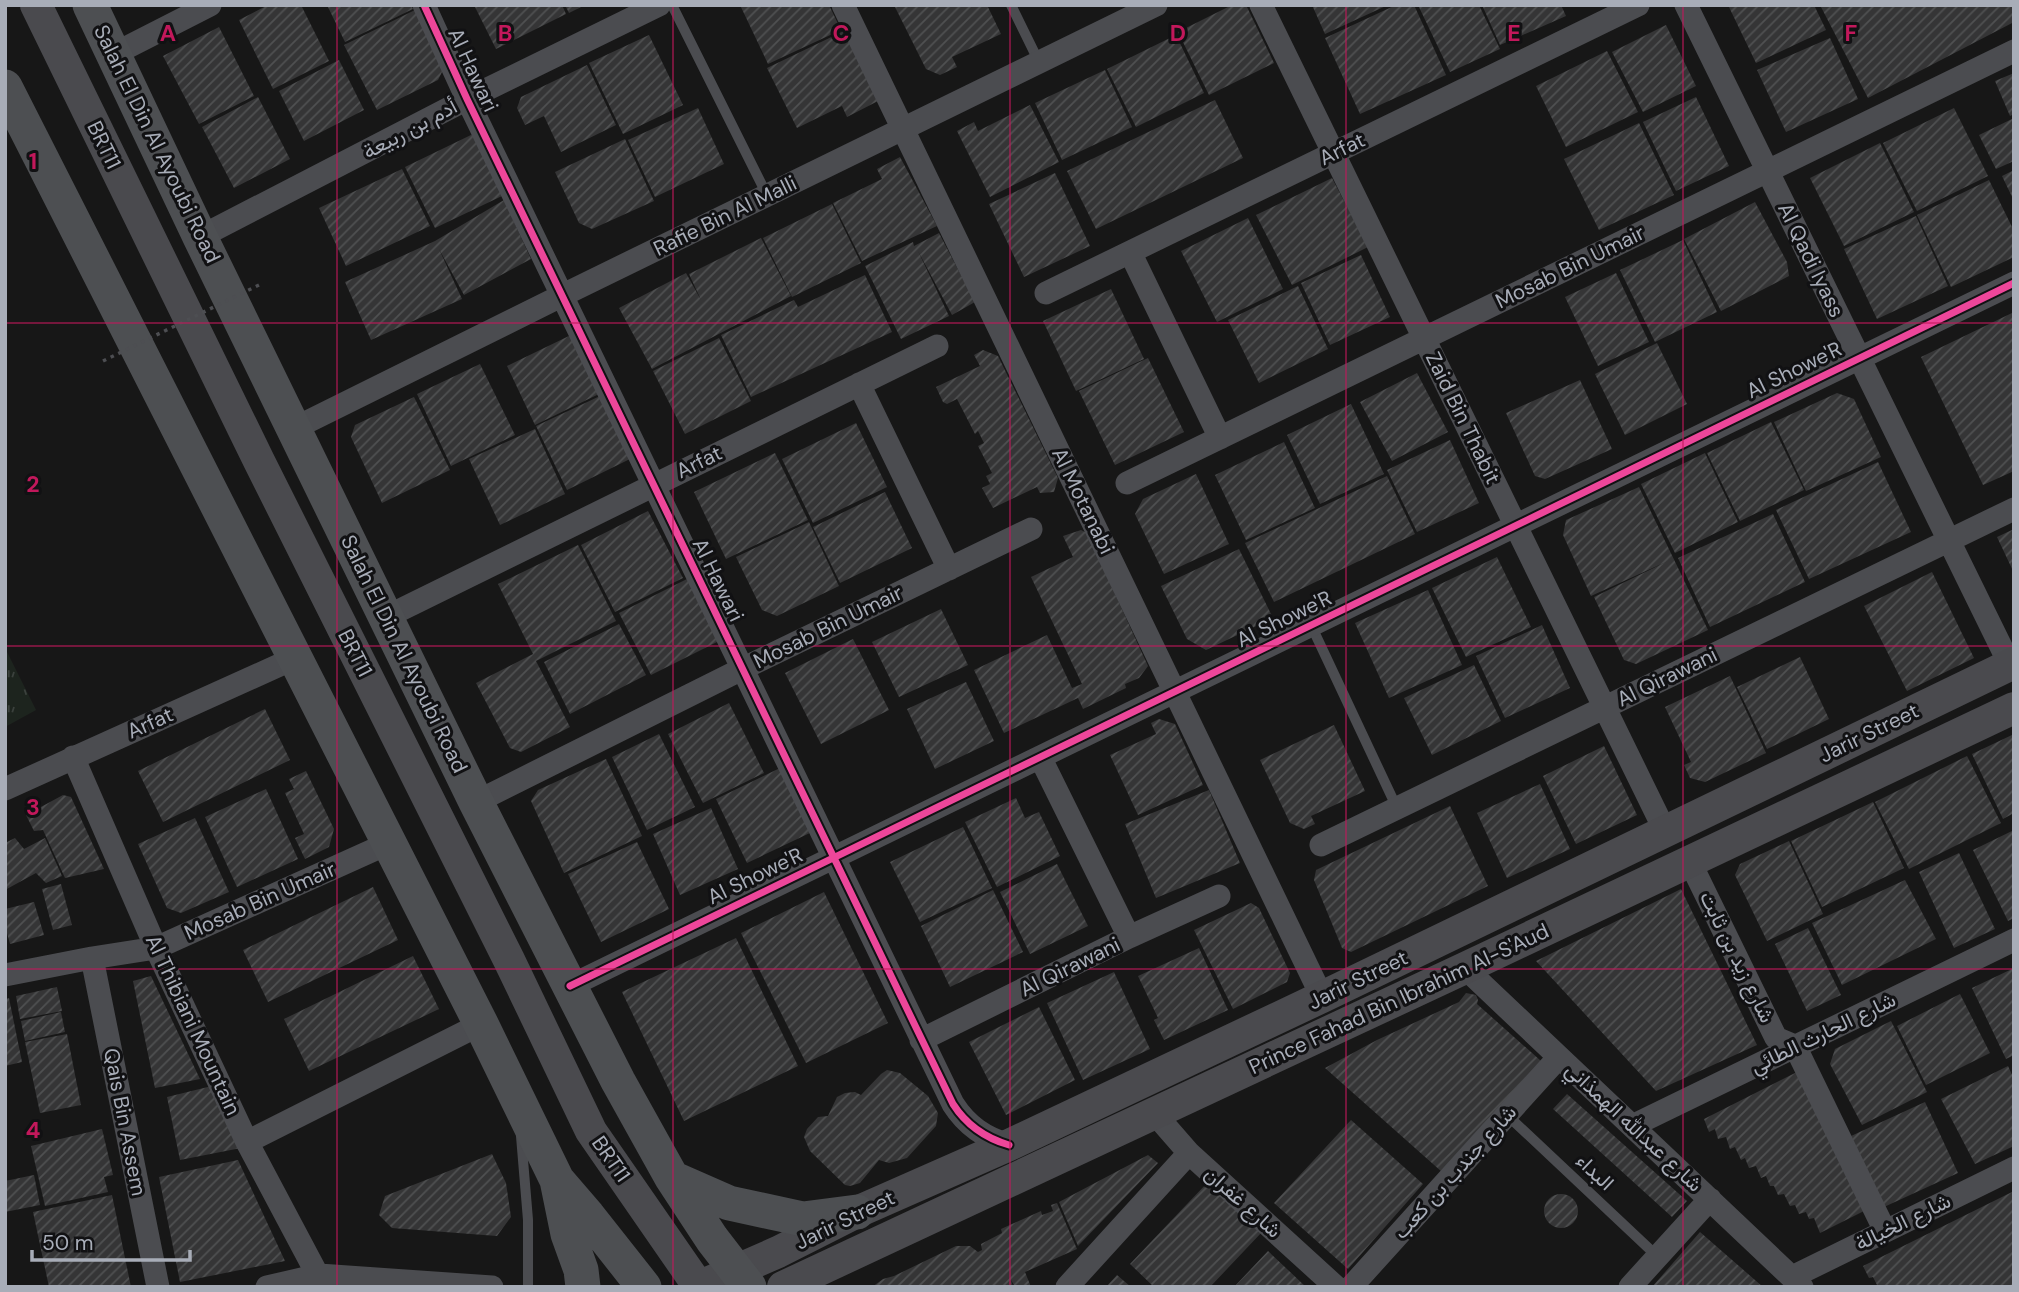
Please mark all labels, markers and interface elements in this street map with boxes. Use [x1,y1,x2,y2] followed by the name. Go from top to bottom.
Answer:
[498,18,512,48] text: B
[833,18,849,48] text: C
[1170,18,1186,48] text: D
[1507,18,1521,48] text: E
[1845,18,1858,48] text: F
[88,21,226,267] street label: Salah El Din Al Ayoubi Road
[441,23,505,117] street label: Al Hawari
[358,92,462,166] street label: أدم بن ربيعة
[80,116,128,174] street label: BRT11
[1314,126,1370,172] street label: Arfat
[29,146,37,176] text: 1
[649,169,801,263] street label: Rafie Bin Al Malli
[1771,198,1851,322] street label: Al Qadi Iyass
[1491,219,1650,315] street label: Mosab Bin Umair
[1742,335,1846,405] street label: Al Showe'R
[1419,347,1507,489] street label: Zaid Bin Thabit
[671,439,727,485] street label: Arfat
[1045,443,1121,559] street label: Al Motanabi
[26,469,40,499] text: 2
[334,530,474,778] street label: Salah El Din Al Ayoubi Road
[686,534,750,626] street label: Al Hawari
[749,579,908,675] street label: Mosab Bin Umair
[1232,584,1336,654] street label: Al Showe'R
[331,624,379,682] street label: BRT11
[1612,641,1722,713] street label: Al Qirawani
[1814,697,1924,769] street label: Jarir Street
[122,700,178,746] street label: Arfat
[26,792,40,822] text: 3
[703,841,807,911] street label: Al Showe'R
[180,855,340,947] street label: Mosab Bin Umair
[1693,886,1781,1028] street label: شارع زيد بن ثابت
[1244,917,1554,1081] street label: Prince Fahad Bin Ibrahim Al-S'Aud
[139,930,247,1120] street label: Al Thibiani Mountain
[1015,931,1125,1003] street label: Al Qirawani
[1303,944,1413,1016] street label: Jarir Street
[1746,986,1902,1083] street label: شارع الحارث الطائي
[97,1046,153,1198] street label: Qais Bin Assem
[1557,1056,1709,1200] street label: شارع عبدالله الهمذاني
[1387,1099,1523,1245] street label: شارع جندب بن كعب
[26,1115,41,1145] text: 4
[585,1130,637,1188] street label: BRT11
[1570,1147,1620,1197] street label: البداء
[1198,1160,1288,1244] street label: شارع غفران
[790,1184,900,1256] street label: Jarir Street
[1851,1187,1955,1257] street label: شارع الخيالة
[32,1218,189,1262] scale bar
[42,1229,93,1257] text: 50 m

